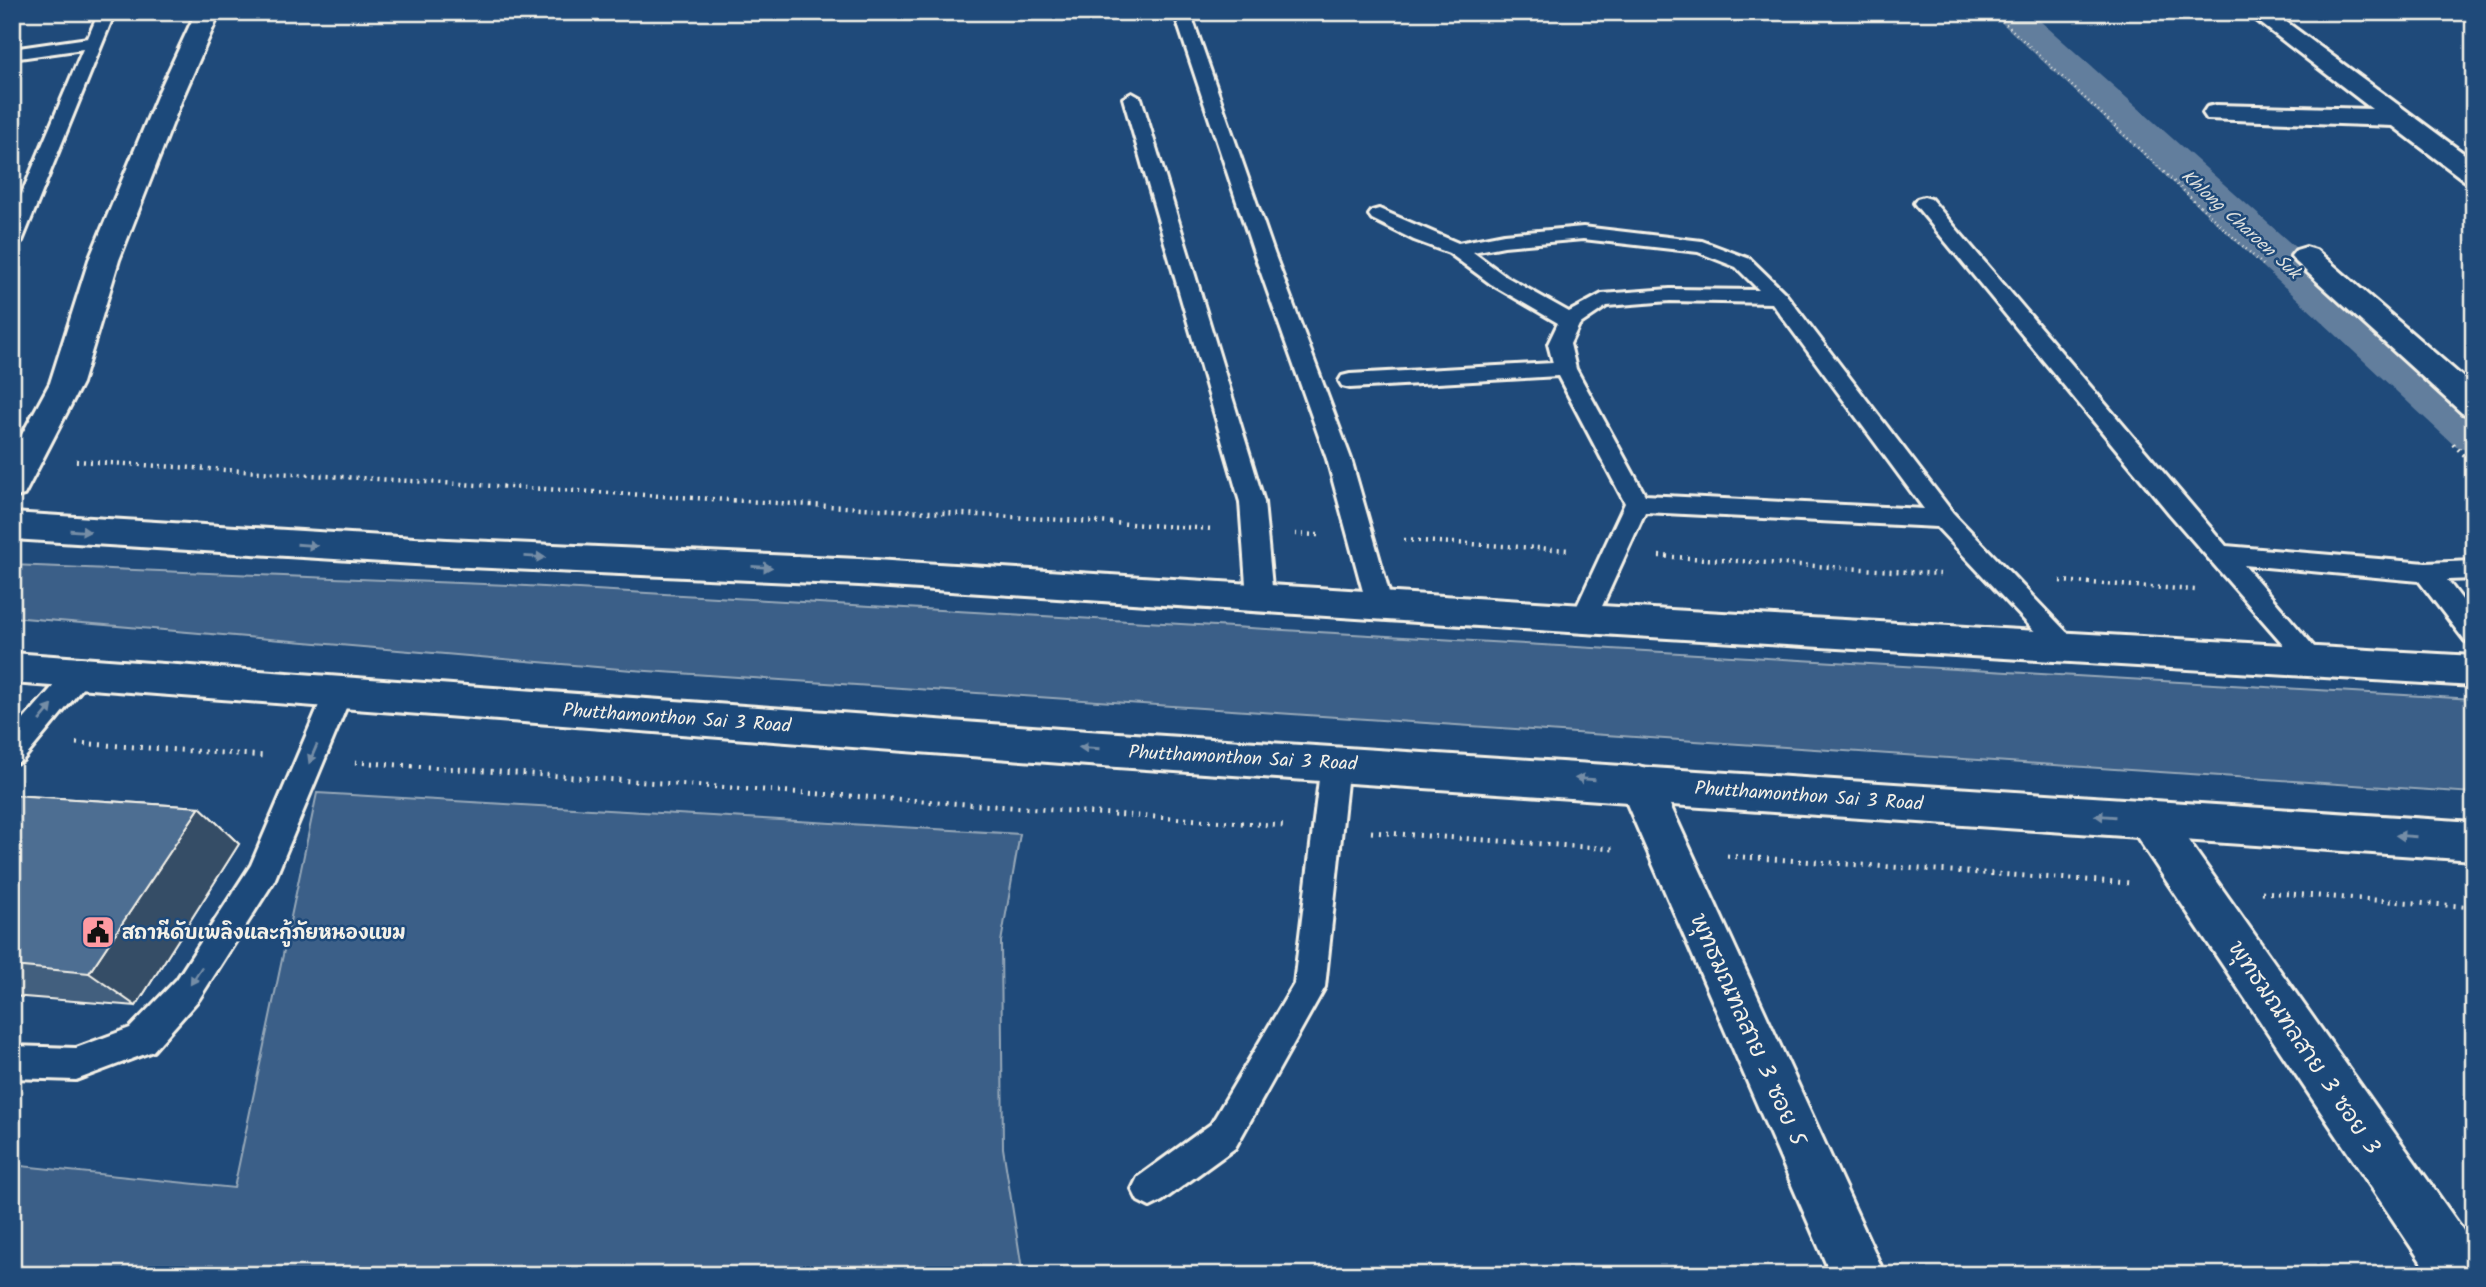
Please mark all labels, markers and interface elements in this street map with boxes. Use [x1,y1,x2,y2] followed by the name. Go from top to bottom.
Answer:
[2174,163,2308,289] water label: Khlong Charoen Suk
[70,525,92,536] one-way arrow
[297,539,319,550] one-way arrow
[524,552,546,563] one-way arrow
[751,562,773,573] one-way arrow
[562,696,793,742] street label: Phutthamonthon Sai 3 Road
[38,704,54,722] one-way arrow
[1128,738,1358,780] street label: Phutthamonthon Sai 3 Road
[1078,742,1100,753] one-way arrow
[307,743,318,764] one-way arrow
[1574,774,1596,785] one-way arrow
[1694,774,1925,820] street label: Phutthamonthon Sai 3 Road
[2094,810,2116,821] one-way arrow
[2394,830,2416,841] one-way arrow
[1680,908,1815,1153] street label: พุทธมณฑลสาย 3 ซอย 5
[79,913,117,951] public building icon: สถานีดับเพลิงและกู้ภัยหนองแขม
[122,919,406,949] place label: สถานีดับเพลิงและกู้ภัยหนองแขม
[2218,934,2389,1163] street label: พุทธมณฑลสาย 3 ซอย 3
[190,966,203,986] one-way arrow

